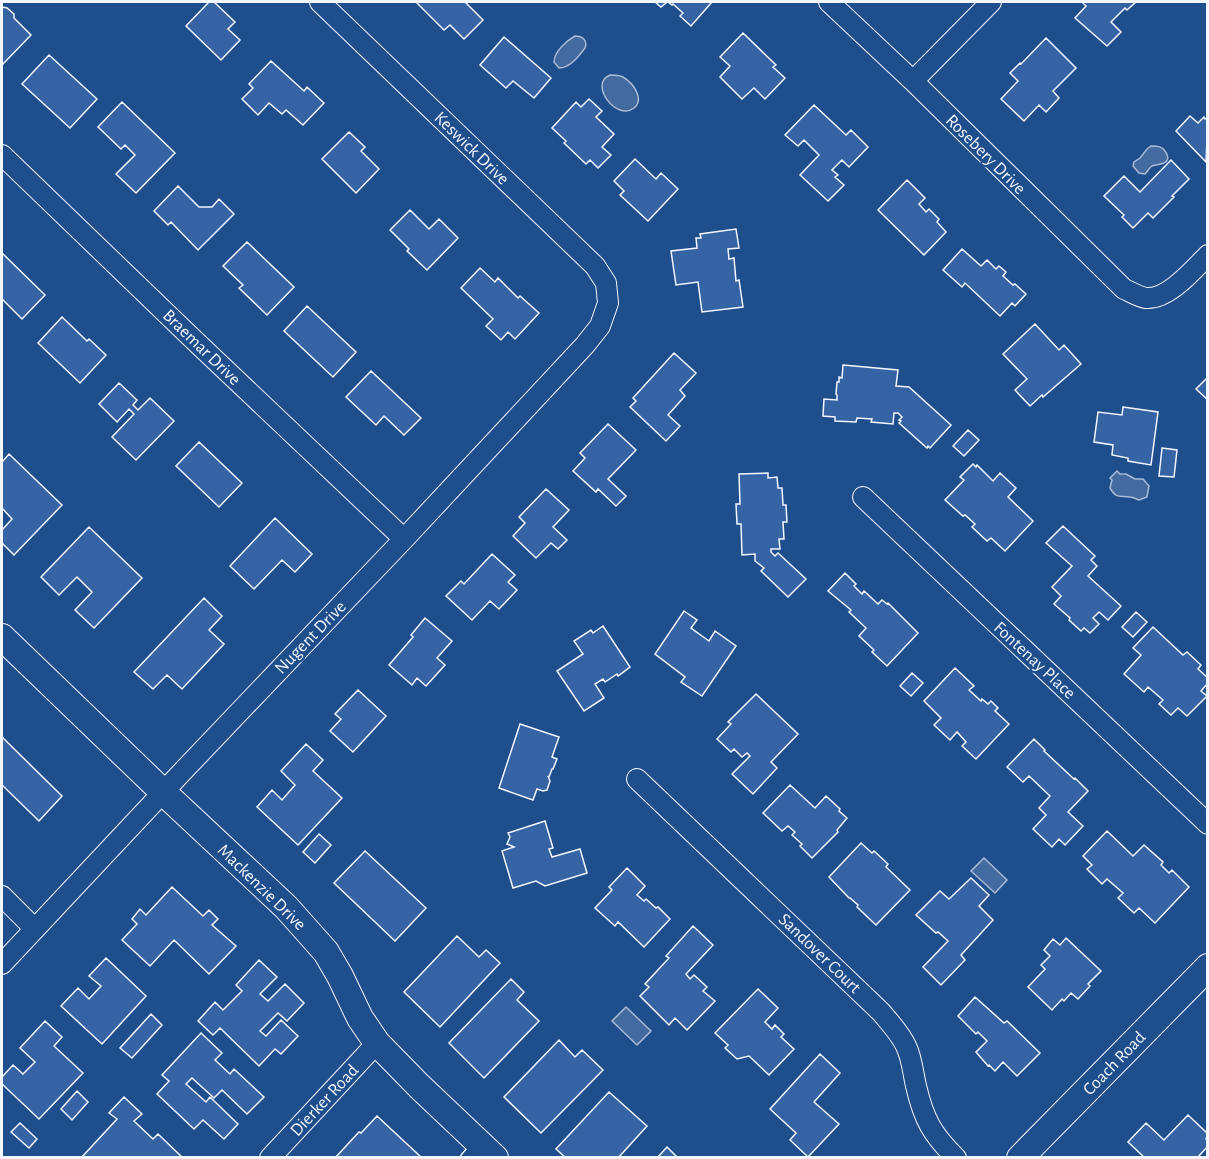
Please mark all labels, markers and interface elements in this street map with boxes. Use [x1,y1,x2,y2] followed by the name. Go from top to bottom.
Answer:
[430,109,512,189] street label: Keswick Drive
[942,111,1029,198] street label: Rosebery Drive
[159,306,244,389] street label: Braemar Drive
[272,598,350,678] street label: Nugent Drive
[990,619,1079,703] street label: Fontenay Place
[214,841,309,934] street label: Mackenzie Drive
[775,910,864,997] street label: Sandover Court
[1080,1028,1149,1099] street label: Coach Road
[287,1061,362,1140] street label: Dierker Road

